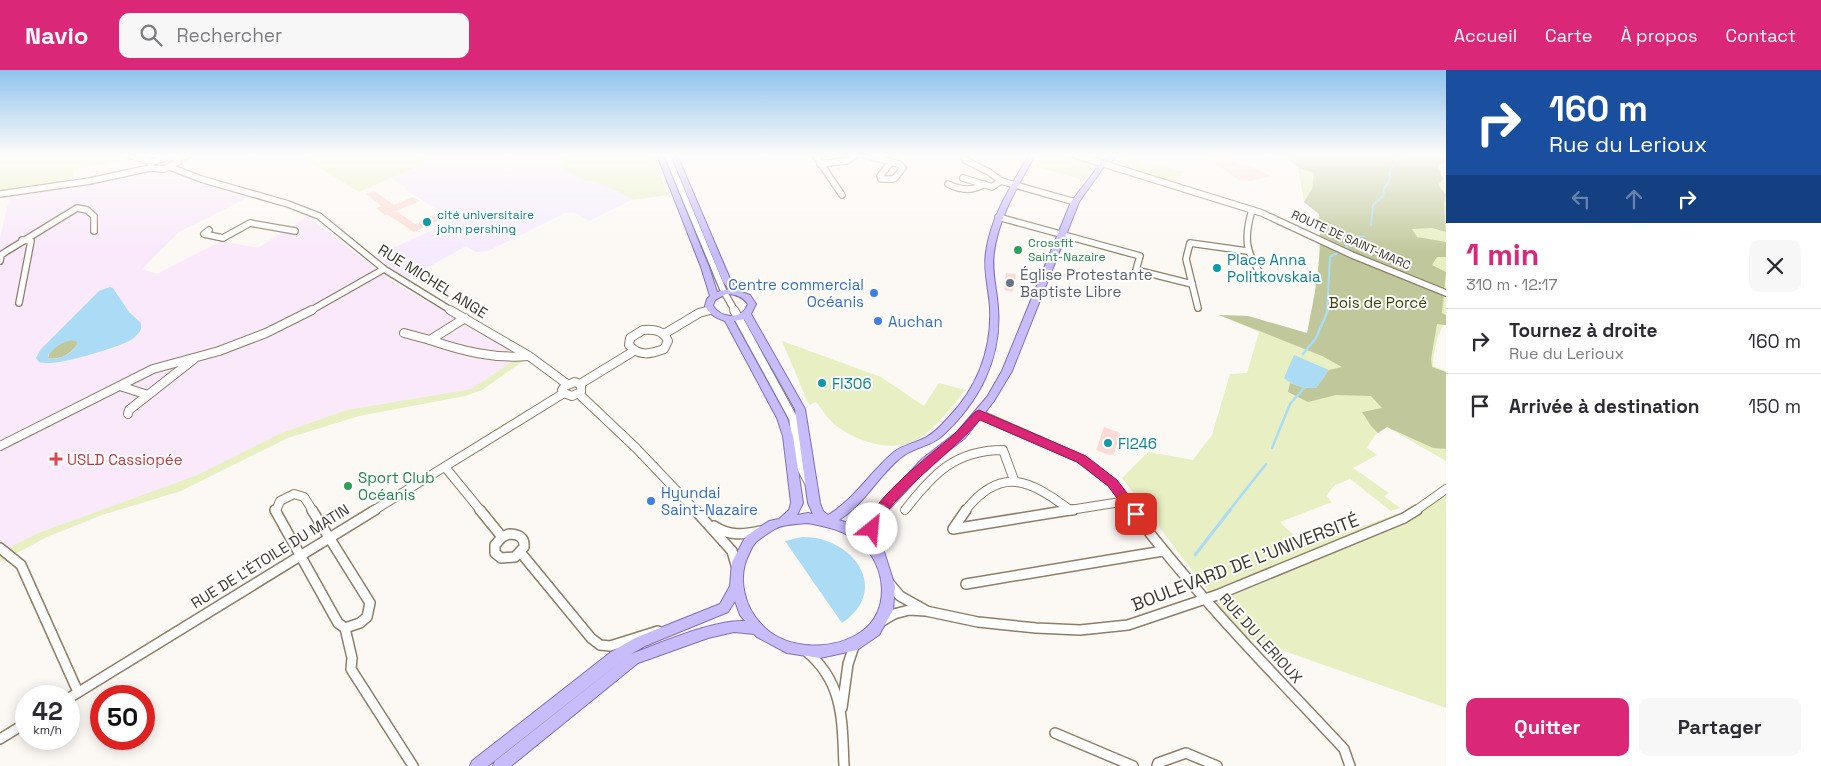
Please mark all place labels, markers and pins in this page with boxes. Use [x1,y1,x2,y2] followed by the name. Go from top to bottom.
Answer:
[436,207,534,237] place label: cité universitaire john pershing
[421,216,433,228] marker: cité universitaire john pershing
[1028,235,1106,265] place label: Crossfit Saint-Nazaire
[1012,244,1024,256] marker: Crossfit Saint-Nazaire
[1227,250,1321,286] place label: Place Anna Politkovskaia
[1211,262,1223,274] marker: Place Anna Politkovskaia
[1020,265,1153,301] place label: Église Protestante Baptiste Libre
[728,275,864,311] place label: Centre commercial Océanis
[1004,277,1016,289] marker: Église Protestante Baptiste Libre
[868,287,880,299] marker: Centre commercial Océanis
[888,312,943,331] place label: Auchan
[872,315,884,327] marker: Auchan
[832,374,872,393] place label: Fl306
[816,377,828,389] marker: Fl306
[1118,434,1157,453] place label: Fl246
[1102,437,1114,449] marker: Fl246
[67,450,183,469] place label: USLD Cassiopée
[49,452,63,466] marker: USLD Cassiopée
[358,468,435,504] place label: Sport Club Océanis
[342,480,354,492] marker: Sport Club Océanis
[661,483,758,519] place label: Hyundai Saint-Nazaire
[1115,493,1157,535] pin
[645,495,657,507] marker: Hyundai Saint-Nazaire

